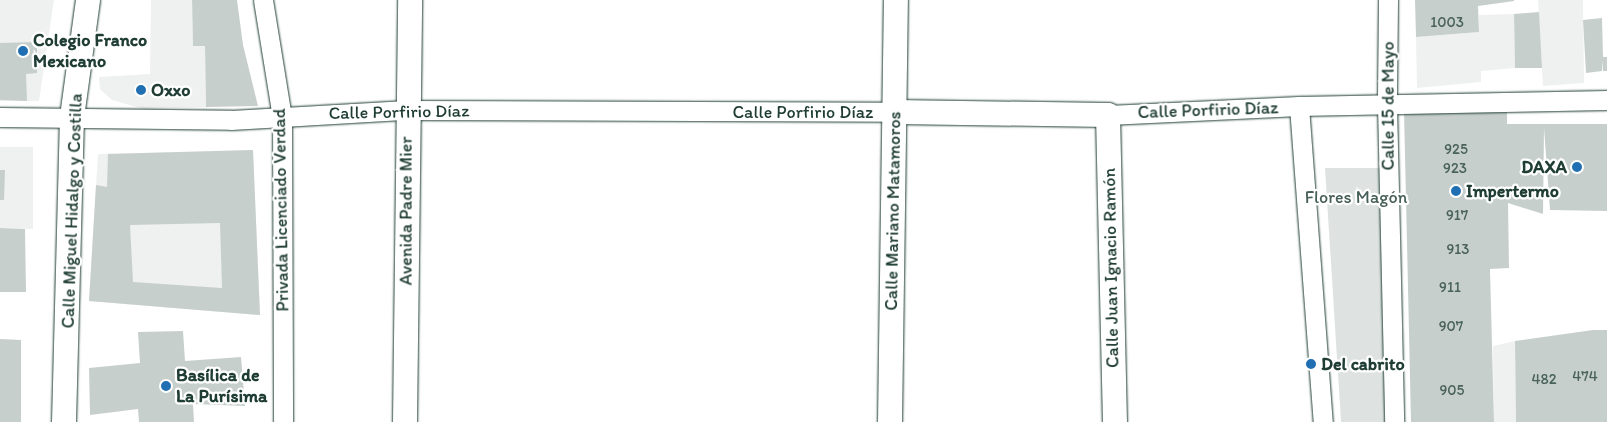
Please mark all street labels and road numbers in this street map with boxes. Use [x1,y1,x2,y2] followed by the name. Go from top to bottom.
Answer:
[1377,41,1399,171] street label: Calle 15 de Mayo
[57,93,87,329] street label: Calle Miguel Hidalgo y Costilla
[1138,97,1278,123] street label: Calle Porfirio Díaz
[329,100,469,124] street label: Calle Porfirio Díaz
[733,101,873,123] street label: Calle Porfirio Díaz
[268,109,294,311] street label: Privada Licenciado Verdad
[880,112,906,310] street label: Calle Mariano Matamoros
[395,137,417,285] street label: Avenida Padre Mier
[1098,167,1124,369] street label: Calle Juan Ignacio Ramón

